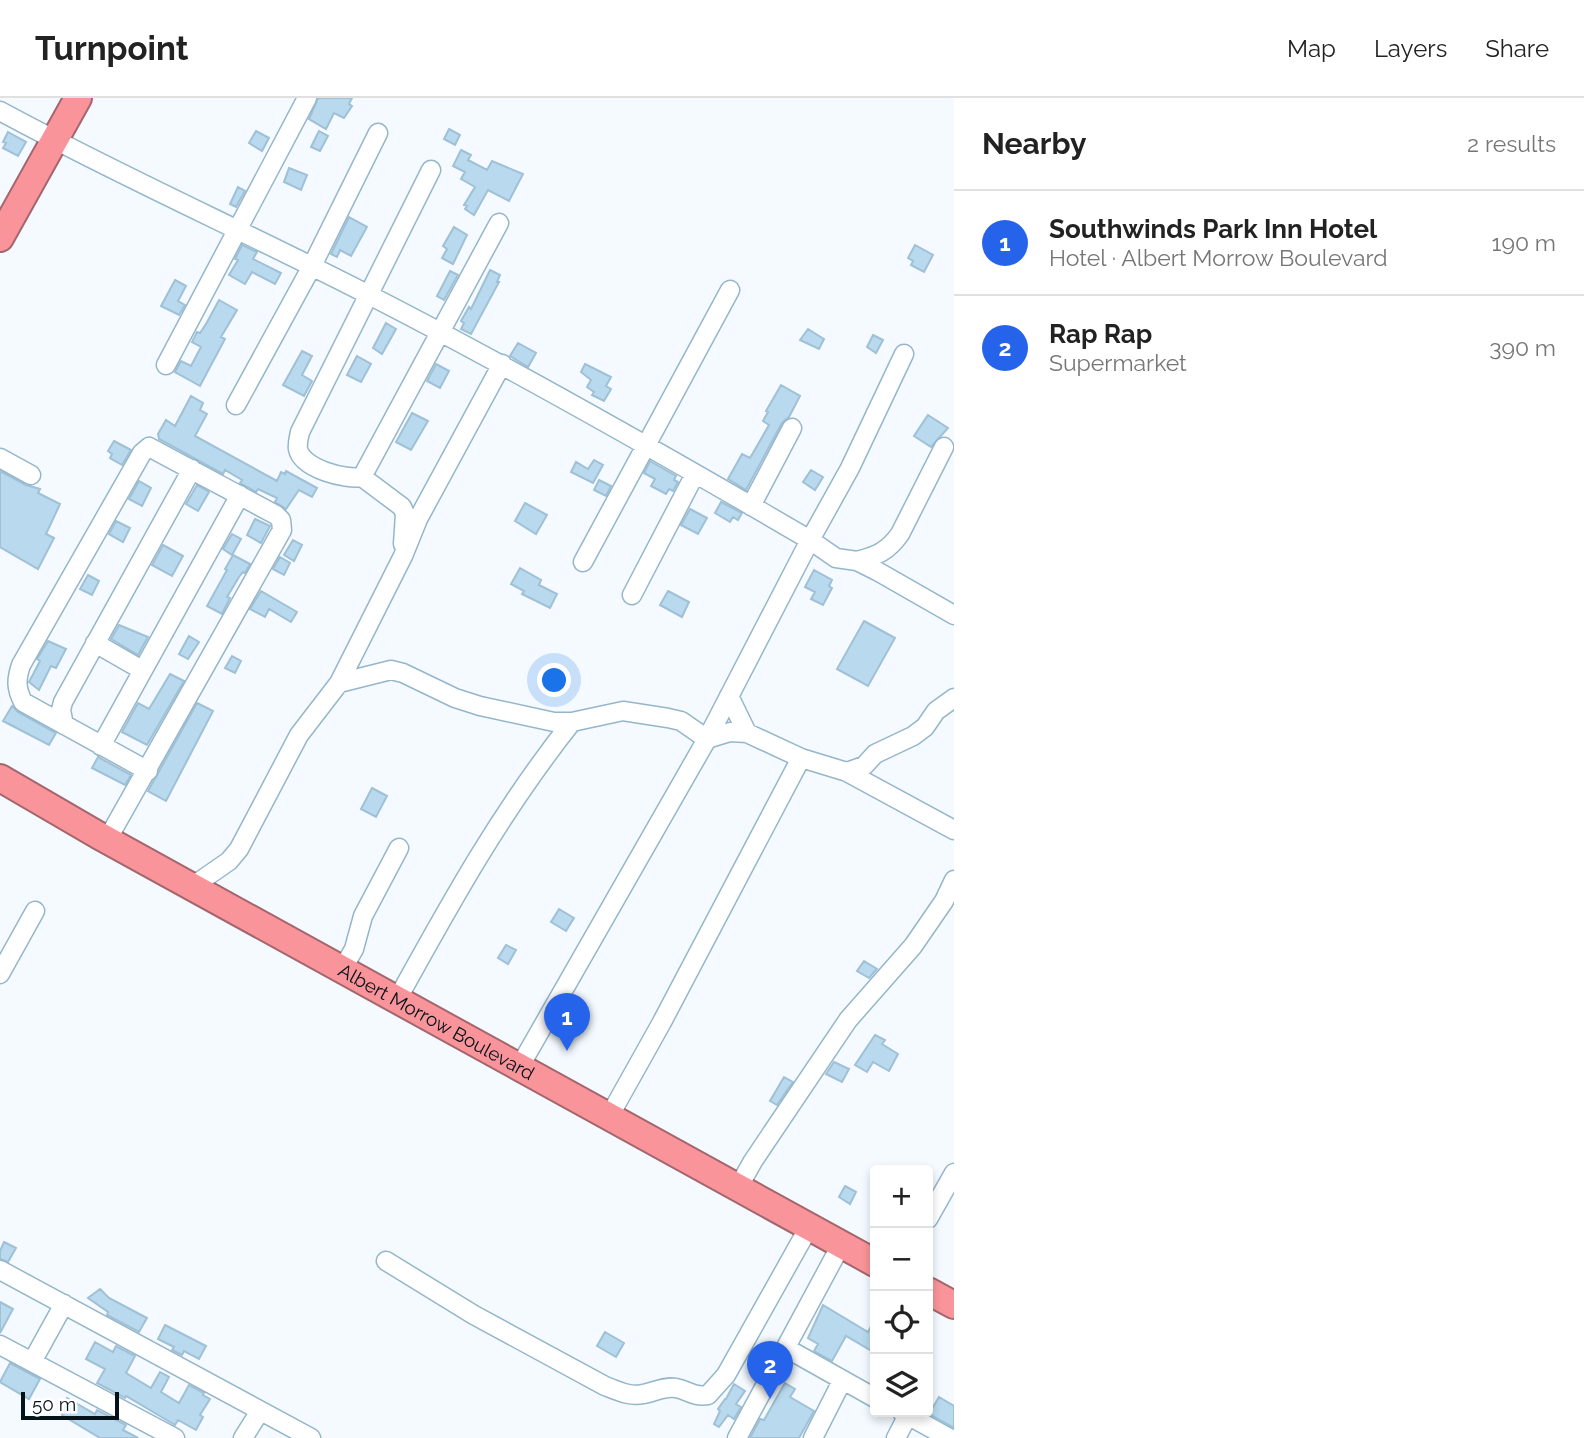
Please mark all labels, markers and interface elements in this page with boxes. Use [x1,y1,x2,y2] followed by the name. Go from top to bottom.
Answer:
[35,29,188,68] text: Turnpoint
[1287,34,1336,63] text: Map
[1374,34,1447,63] text: Layers
[1485,34,1549,63] text: Share
[982,126,1086,161] text: Nearby
[1467,130,1556,157] text: 2 results
[1049,214,1377,244] text: Southwinds Park Inn Hotel
[999,229,1011,256] text: 1
[1492,229,1556,256] text: 190 m
[1049,244,1388,271] text: Hotel · Albert Morrow Boulevard
[1049,319,1152,349] text: Rap Rap
[999,334,1011,361] text: 2
[1489,334,1556,361] text: 390 m
[1049,349,1187,376] text: Supermarket
[537,663,571,697] your location
[335,959,538,1084] street label: Albert Morrow Boulevard
[544,993,590,1051] pin: 1
[870,1165,933,1417] map controls
[870,1165,933,1228] button: +
[870,1228,933,1291] button: −
[870,1291,933,1354] button: locate
[747,1341,793,1399] pin: 2
[870,1354,933,1417] button: layers
[21,1389,119,1421] scale bar
[32,1393,76,1415] text: 50 m

